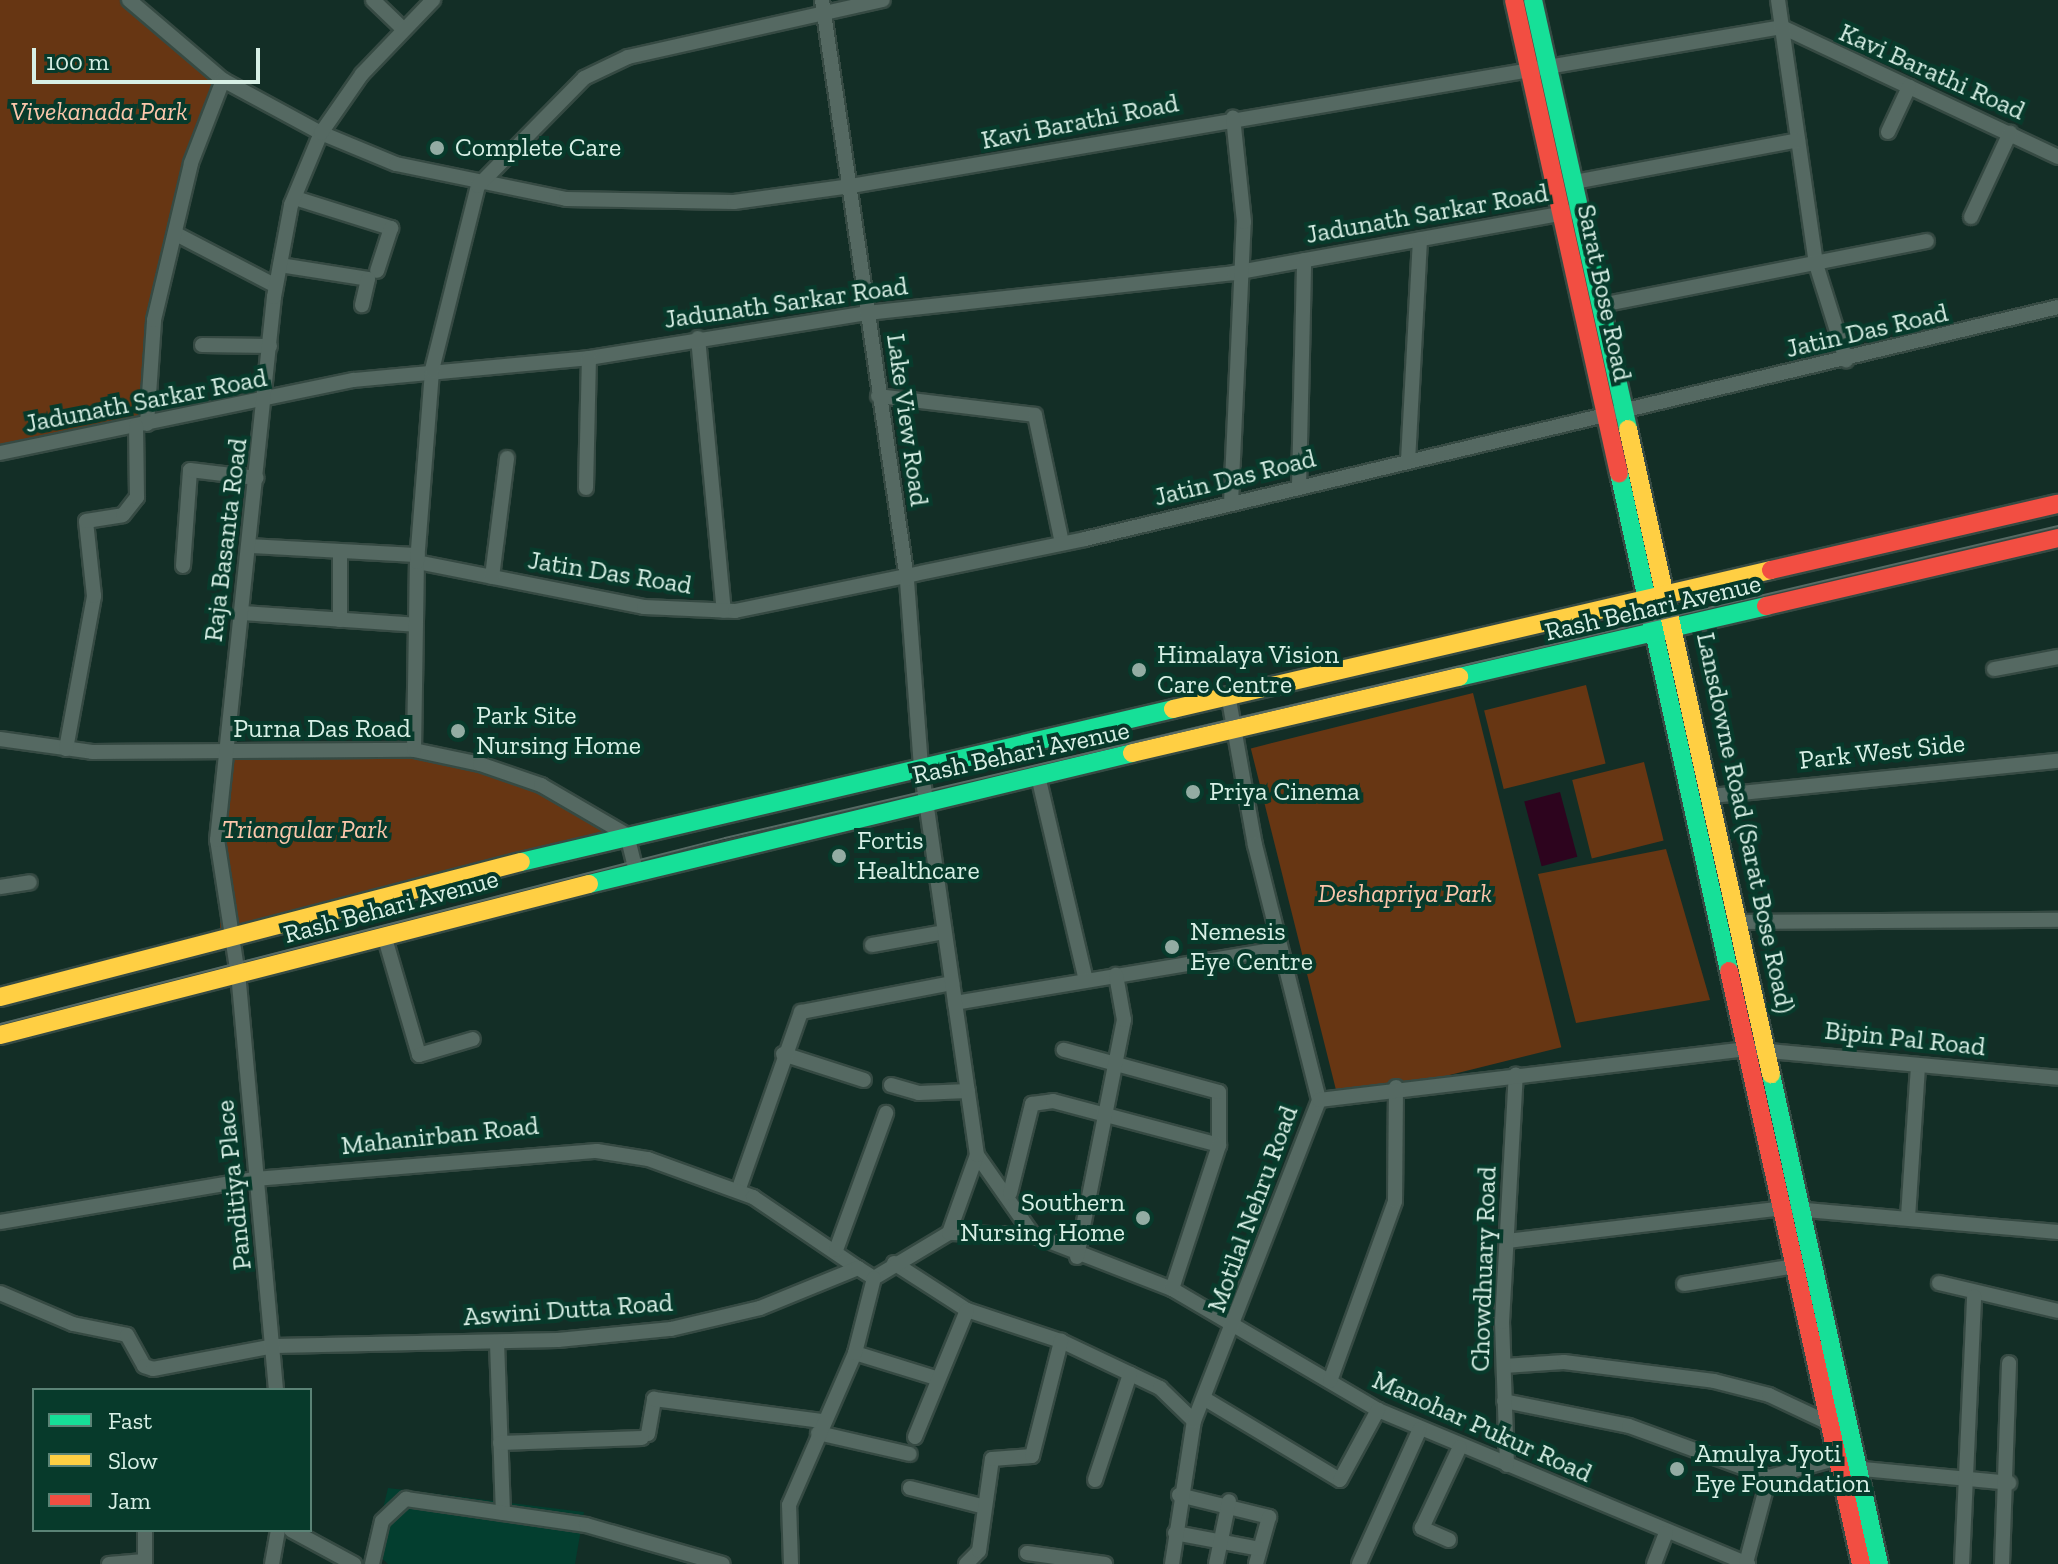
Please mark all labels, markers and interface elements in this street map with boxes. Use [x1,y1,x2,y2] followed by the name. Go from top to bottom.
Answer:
[1834,17,2030,127] street label: Kavi Barathi Road
[36,32,264,82] scale bar
[46,47,109,76] text: 100 m
[979,88,1181,156] street label: Kavi Barathi Road
[10,96,188,128] park label: Vivekanada Park
[455,132,621,164] place label: Complete Care
[426,137,448,159] marker: Complete Care
[1303,177,1551,251] street label: Jadunath Sarkar Road
[1570,202,1638,384] street label: Sarat Bose Road
[662,270,910,336] street label: Jadunath Sarkar Road
[1783,297,1951,365] street label: Jatin Das Road
[879,331,935,509] street label: Lake View Road
[22,362,270,440] street label: Jadunath Sarkar Road
[198,436,254,644] street label: Raja Basanta Road
[1151,443,1319,513] street label: Jatin Das Road
[526,545,694,601] street label: Jatin Das Road
[1541,568,1765,648] street label: Rash Behari Avenue
[1689,630,1801,1016] street label: Lansdowne Road (Sarat Bose Road)
[1157,639,1340,700] place label: Himalaya Vision Care Centre
[1128,659,1150,681] marker: Himalaya Vision Care Centre
[476,700,641,762] place label: Park Site Nursing Home
[233,713,411,745] street label: Purna Das Road
[909,715,1133,791] street label: Rash Behari Avenue
[447,720,469,742] marker: Park Site Nursing Home
[1797,728,1967,776] street label: Park West Side
[1209,776,1360,808] place label: Priya Cinema
[1184,783,1202,801] marker: Priya Cinema
[222,814,388,846] park label: Triangular Park
[857,825,980,886] place label: Fortis Healthcare
[828,845,850,867] marker: Fortis Healthcare
[280,863,502,951] street label: Rash Behari Avenue
[1318,878,1492,910] park label: Deshapriya Park
[1190,916,1313,978] place label: Nemesis Eye Centre
[1161,936,1183,958] marker: Nemesis Eye Centre
[1823,1015,1987,1063] street label: Bipin Pal Road
[210,1098,258,1272] street label: Panditiya Place
[1201,1101,1305,1317] street label: Motilal Nehru Road
[340,1110,540,1162] street label: Mahanirban Road
[1465,1165,1503,1373] street label: Chowdhuary Road
[960,1187,1125,1248] place label: Southern Nursing Home
[1132,1207,1154,1229] marker: Southern Nursing Home
[462,1287,674,1333] street label: Aswini Dutta Road
[1367,1364,1597,1490] street label: Manohar Pukur Road
[32,1388,312,1532] legend
[108,1406,152,1435] text: Fast
[1695,1438,1870,1500] place label: Amulya Jyoti Eye Foundation
[108,1446,158,1475] text: Slow
[1666,1458,1688,1480] marker: Amulya Jyoti Eye Foundation
[108,1486,151,1515] text: Jam

